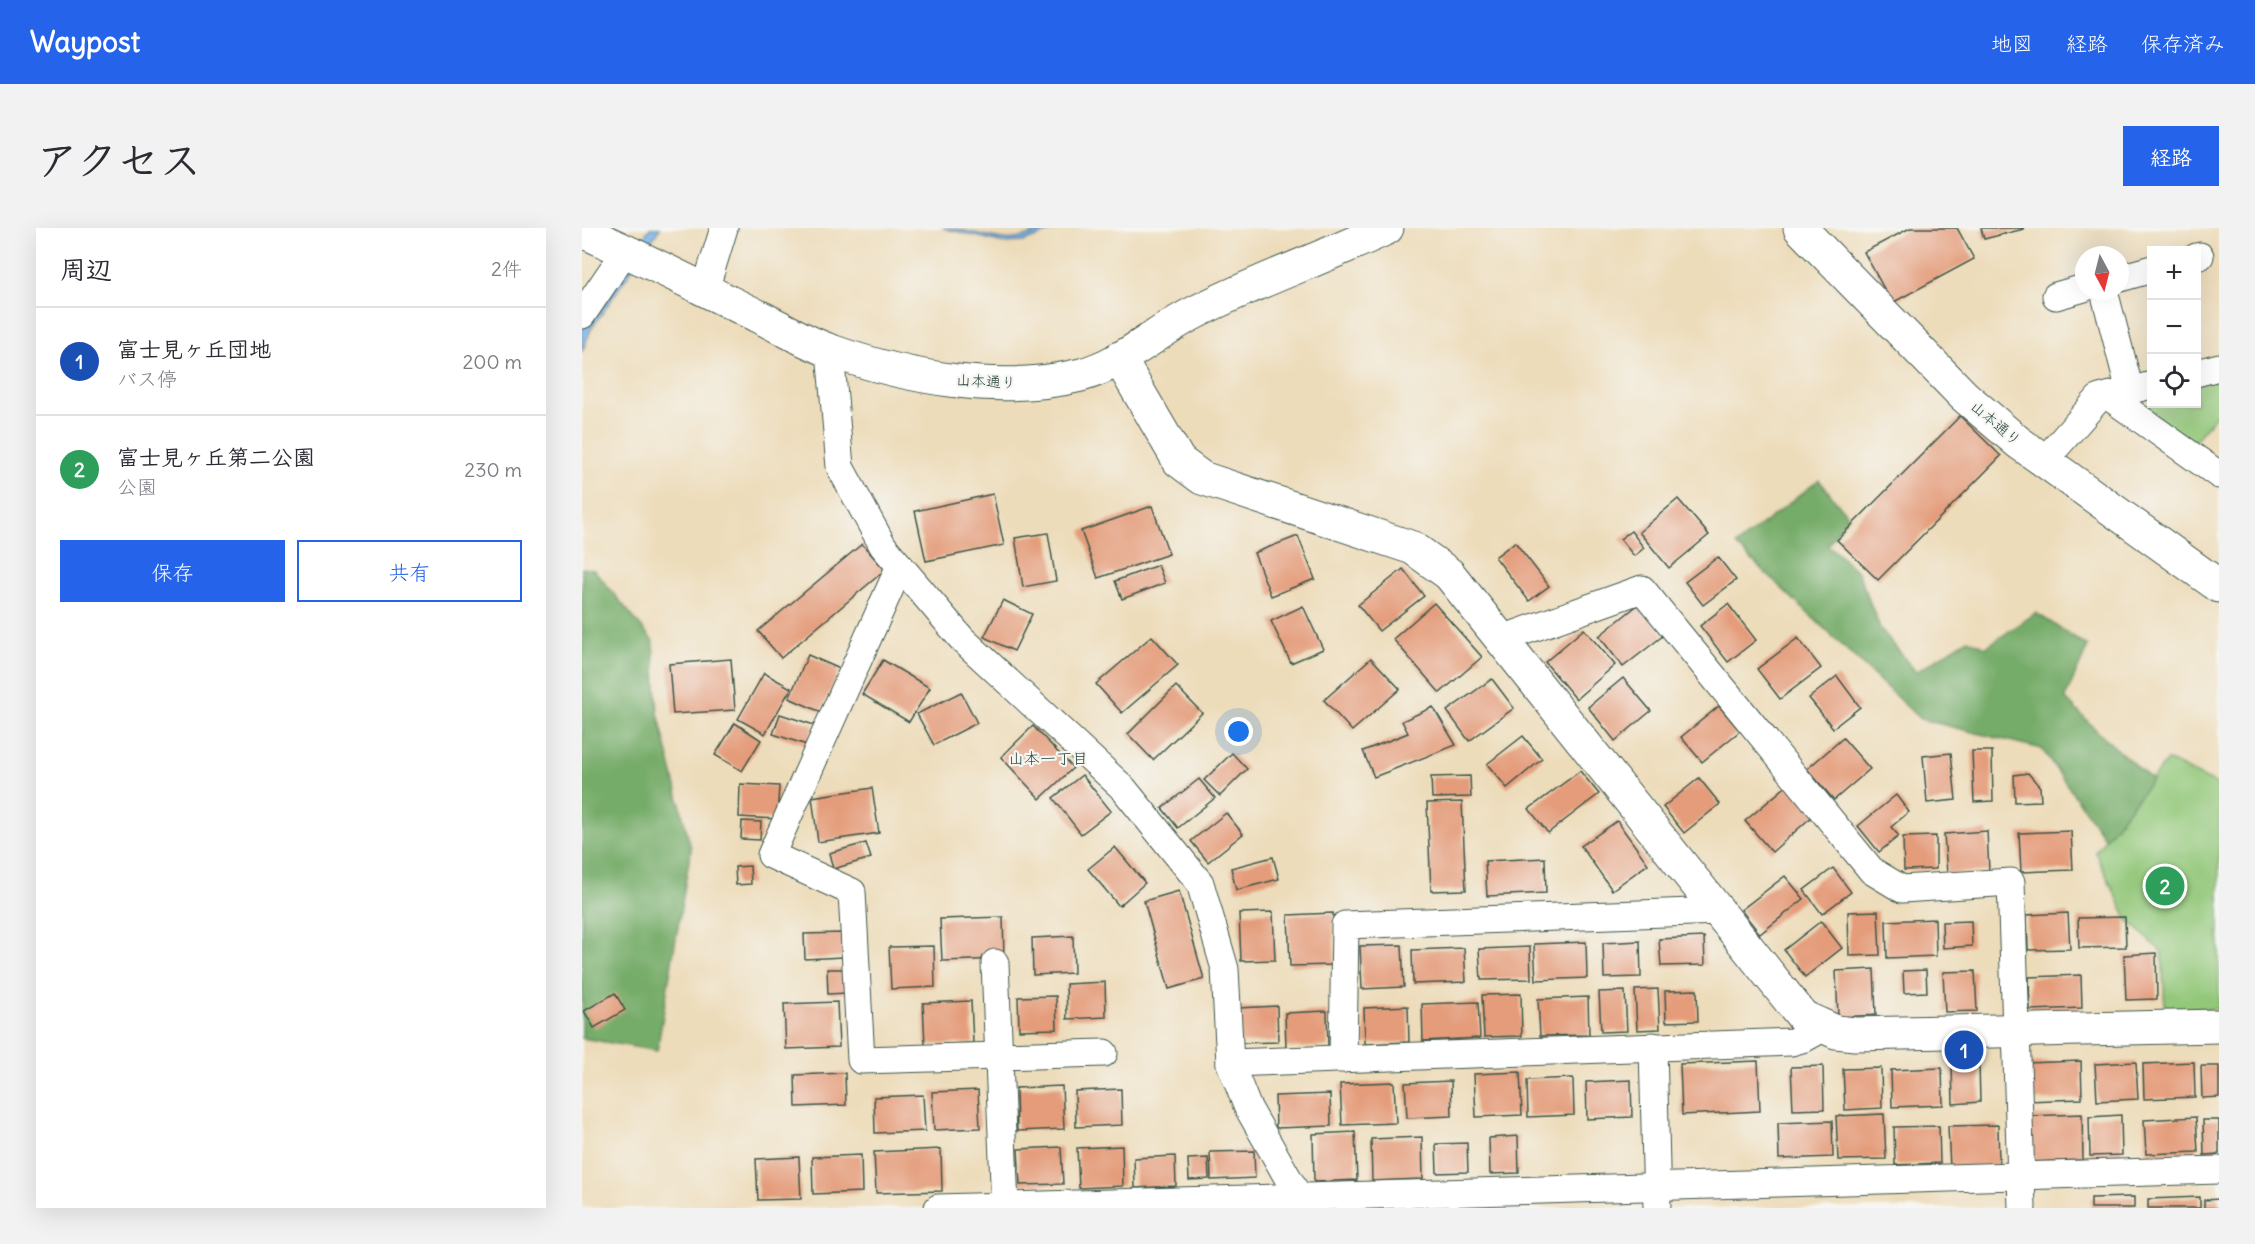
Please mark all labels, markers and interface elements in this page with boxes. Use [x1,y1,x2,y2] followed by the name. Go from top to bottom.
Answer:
[30,24,140,60] text: Waypost
[1991,30,2033,57] text: 地図
[2066,30,2108,57] text: 経路
[2141,30,2225,57] text: 保存済み
[2123,126,2219,186] button: 経路
[36,134,201,186] text: アクセス
[2075,246,2129,300] north arrow
[2147,246,2201,408] map controls
[2147,246,2201,300] button: +
[60,253,112,286] text: 周辺
[491,256,522,281] text: 2件
[2147,300,2201,354] button: −
[117,335,271,363] text: 富士見ヶ丘団地
[76,349,83,374] text: 1
[462,349,522,374] text: 200 m
[2147,354,2201,408] button: locate
[117,366,177,391] text: バス停
[956,370,1016,392] street label: 山本通り
[1967,396,2025,450] street label: 山本通り
[117,443,315,471] text: 富士見ヶ丘第二公園
[74,457,85,482] text: 2
[464,457,522,482] text: 230 m
[117,474,157,499] text: 公園
[60,540,285,602] button: 保存
[297,540,522,602] button: 共有
[1224,717,1253,746] your location
[1008,748,1088,768] district label: 山本一丁目
[2146,864,2184,908] pin: 2
[1944,1028,1984,1072] pin: 1

